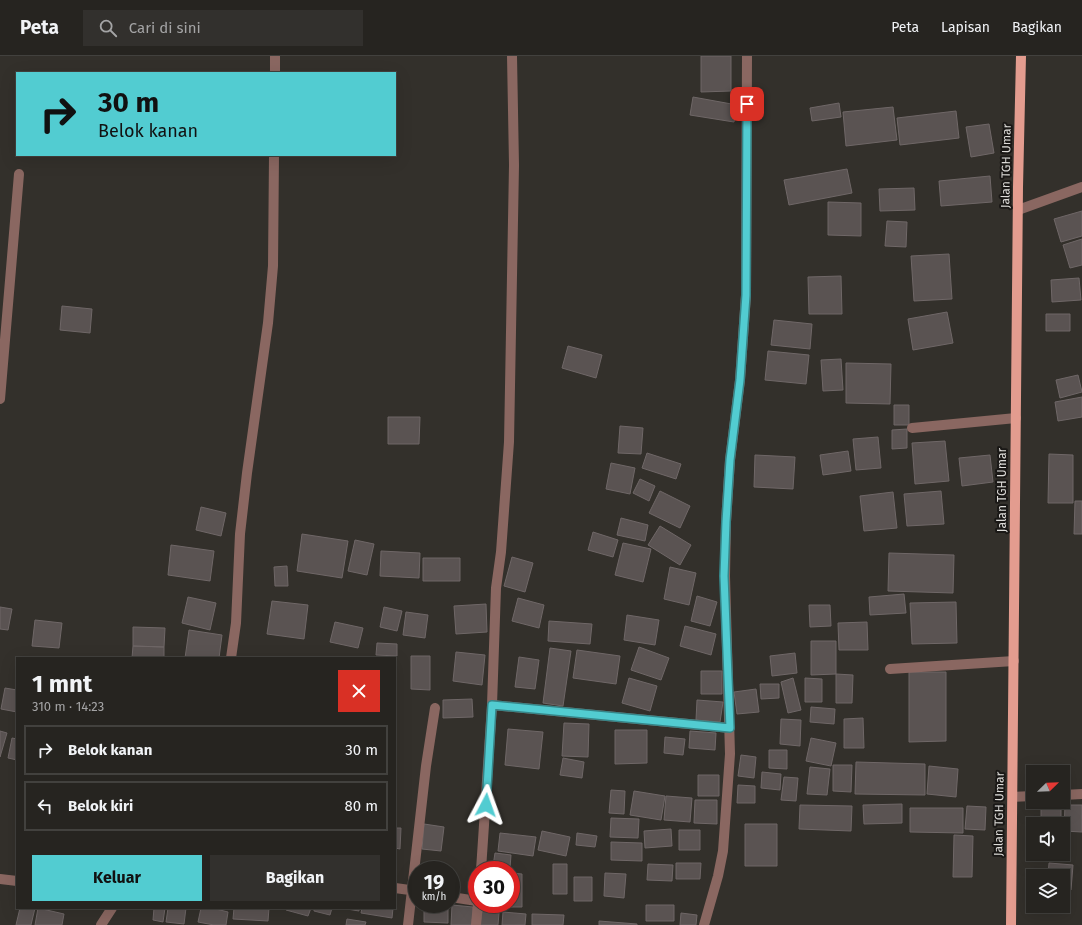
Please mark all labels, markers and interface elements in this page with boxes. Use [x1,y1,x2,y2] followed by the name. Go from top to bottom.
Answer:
[83,10,363,46] search box
[20,16,59,39] text: Peta
[97,17,119,39] icon: search
[129,19,201,37] text: Cari di sini
[891,19,919,36] text: Peta
[941,19,990,36] text: Lapisan
[1012,19,1062,36] text: Bagikan
[98,86,159,119] text: 30 m
[730,87,764,121] pin
[32,88,84,140] icon: right
[736,93,758,115] icon: arrive
[98,120,198,142] text: Belok kanan
[998,123,1014,208] street label: Jalan TGH Umar
[995,447,1009,532] street label: Jalan TGH Umar
[32,670,92,698] text: 1 mnt
[338,670,380,712] button: close
[32,699,104,714] text: 310 m · 14:23
[34,739,56,761] icon: right
[68,741,152,759] text: Belok kanan
[345,741,378,759] text: 30 m
[1026,765,1070,809] north arrow
[1026,765,1070,913] map controls
[991,771,1007,856] street label: Jalan TGH Umar
[465,784,507,826] position arrow
[34,795,56,817] icon: left
[68,797,133,815] text: Belok kiri
[345,797,378,815] text: 80 m
[1026,817,1070,861] button: sound
[32,855,202,901] button: Keluar
[210,855,380,901] button: Bagikan
[468,861,520,913] speed limit sign: 30
[1026,869,1070,913] button: layers
[424,870,444,894] text: 19
[422,891,446,903] text: km/h

